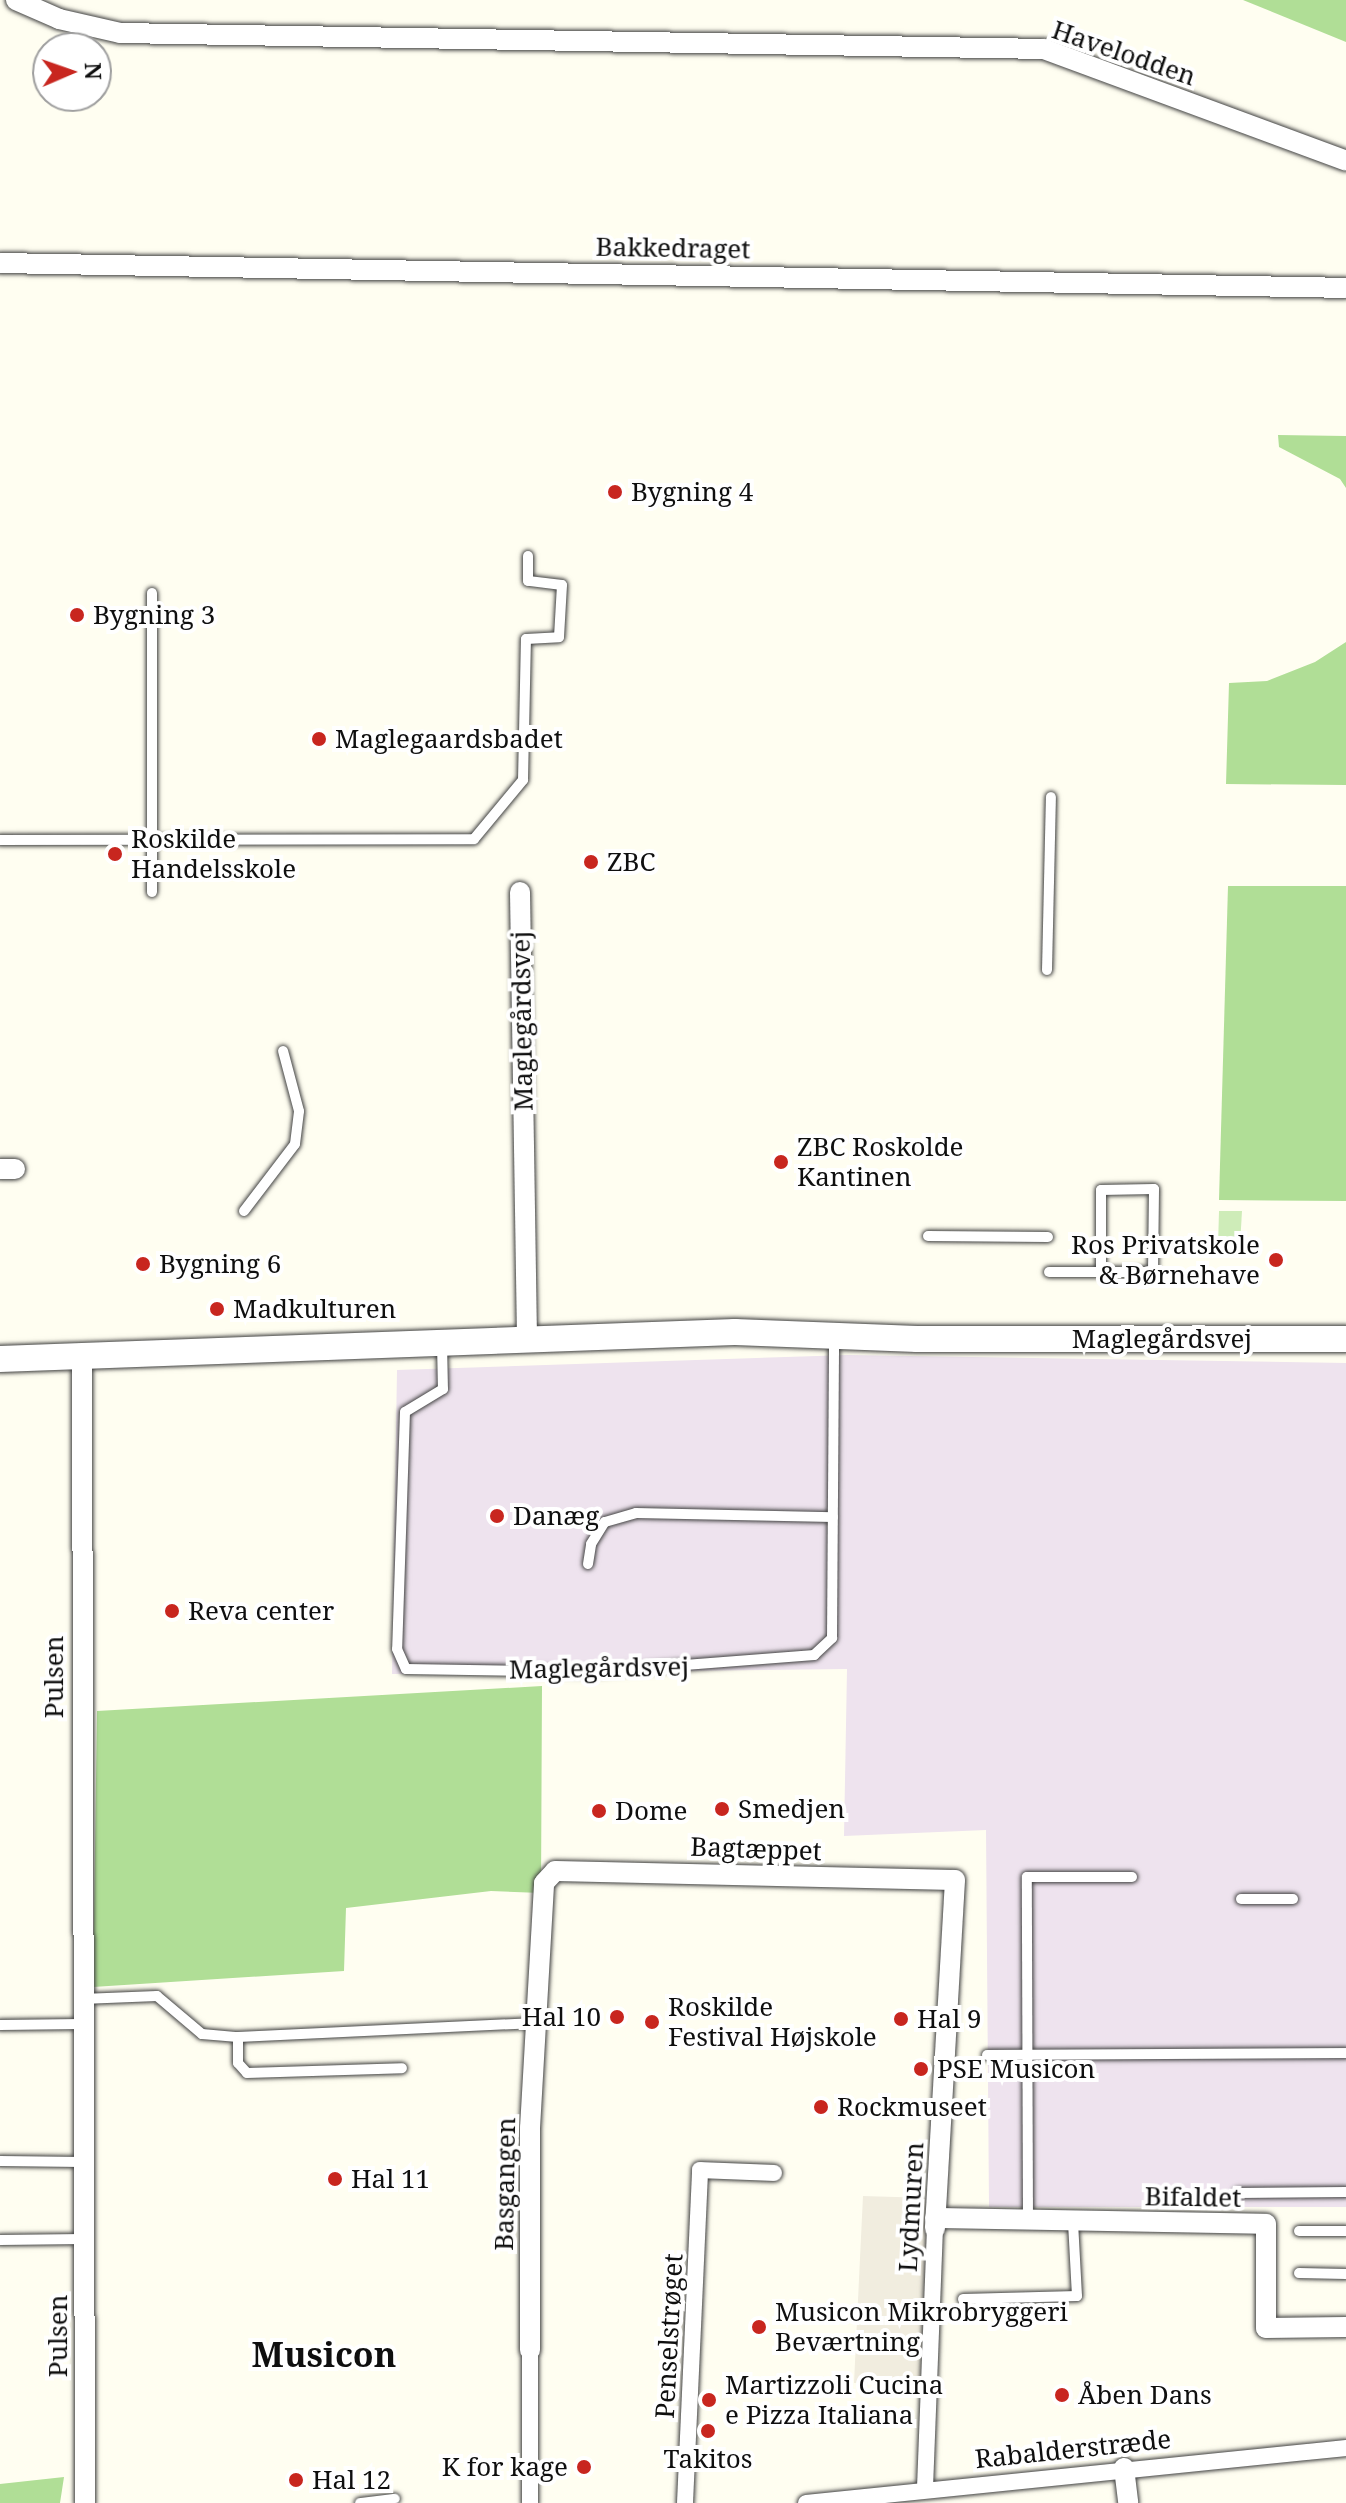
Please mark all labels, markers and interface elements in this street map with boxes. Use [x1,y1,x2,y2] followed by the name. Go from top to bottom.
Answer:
[1048,14,1200,92] street label: Havelodden
[32,32,112,112] north arrow
[79,62,109,80] text: N
[595,231,751,265] street label: Bakkedraget
[631,476,753,508] place label: Bygning 4
[606,483,624,501] marker: Bygning 4
[93,599,215,631] place label: Bygning 3
[68,606,86,624] marker: Bygning 3
[335,723,563,755] place label: Maglegaardsbadet
[310,730,328,748] marker: Maglegaardsbadet
[131,823,296,884] place label: Roskilde Handelsskole
[106,845,124,863] marker: Roskilde Handelsskole
[607,846,655,878] place label: ZBC
[582,853,600,871] marker: ZBC
[505,931,539,1111] street label: Maglegårdsvej
[797,1131,964,1192] place label: ZBC Roskolde Kantinen
[772,1153,790,1171] marker: ZBC Roskolde Kantinen
[1071,1229,1260,1290] place label: Ros Privatskole & Børnehave
[159,1248,281,1280] place label: Bygning 6
[1267,1251,1285,1269] marker: Ros Privatskole & Børnehave
[134,1255,152,1273] marker: Bygning 6
[233,1293,396,1325] place label: Madkulturen
[208,1300,226,1318] marker: Madkulturen
[1072,1323,1252,1355] street label: Maglegårdsvej
[513,1500,599,1532] place label: Danæg
[488,1507,506,1525] marker: Danæg
[188,1595,334,1627] place label: Reva center
[163,1602,181,1620] marker: Reva center
[38,1636,70,1718] street label: Pulsen
[509,1651,689,1685] street label: Maglegårdsvej
[738,1793,845,1825] place label: Smedjen
[615,1795,687,1827] place label: Dome
[713,1800,731,1818] marker: Smedjen
[590,1802,608,1820] marker: Dome
[690,1831,822,1867] street label: Bagtæppet
[668,1991,877,2052] place label: Roskilde Festival Højskole
[522,2001,601,2033] place label: Hal 10
[917,2003,982,2035] place label: Hal 9
[608,2008,626,2026] marker: Hal 10
[892,2010,910,2028] marker: Hal 9
[643,2013,661,2031] marker: Roskilde Festival Højskole
[937,2053,1095,2085] place label: PSE Musicon
[912,2060,930,2078] marker: PSE Musicon
[837,2091,987,2123] place label: Rockmuseet
[812,2098,830,2116] marker: Rockmuseet
[488,2117,522,2251] street label: Basgangen
[892,2141,930,2273] street label: Lydmuren
[351,2163,430,2195] place label: Hal 11
[326,2170,344,2188] marker: Hal 11
[1144,2181,1242,2213] street label: Bifaldet
[649,2253,689,2419] street label: Penselstrøget
[42,2295,74,2377] street label: Pulsen
[775,2296,1068,2358] place label: Musicon Mikrobryggeri Beværtning
[750,2318,768,2336] marker: Musicon Mikrobryggeri Beværtning
[252,2335,396,2375] district label: Musicon
[725,2369,943,2430] place label: Martizzoli Cucina e Pizza Italiana
[1078,2379,1212,2411] place label: Åben Dans
[1053,2386,1071,2404] marker: Åben Dans
[700,2391,718,2409] marker: Martizzoli Cucina e Pizza Italiana
[699,2422,717,2440] marker: Takitos
[973,2423,1173,2475] street label: Rabalderstræde
[663,2443,753,2475] place label: Takitos
[442,2451,568,2483] place label: K for kage
[575,2458,593,2476] marker: K for kage
[312,2464,391,2496] place label: Hal 12
[287,2471,305,2489] marker: Hal 12

